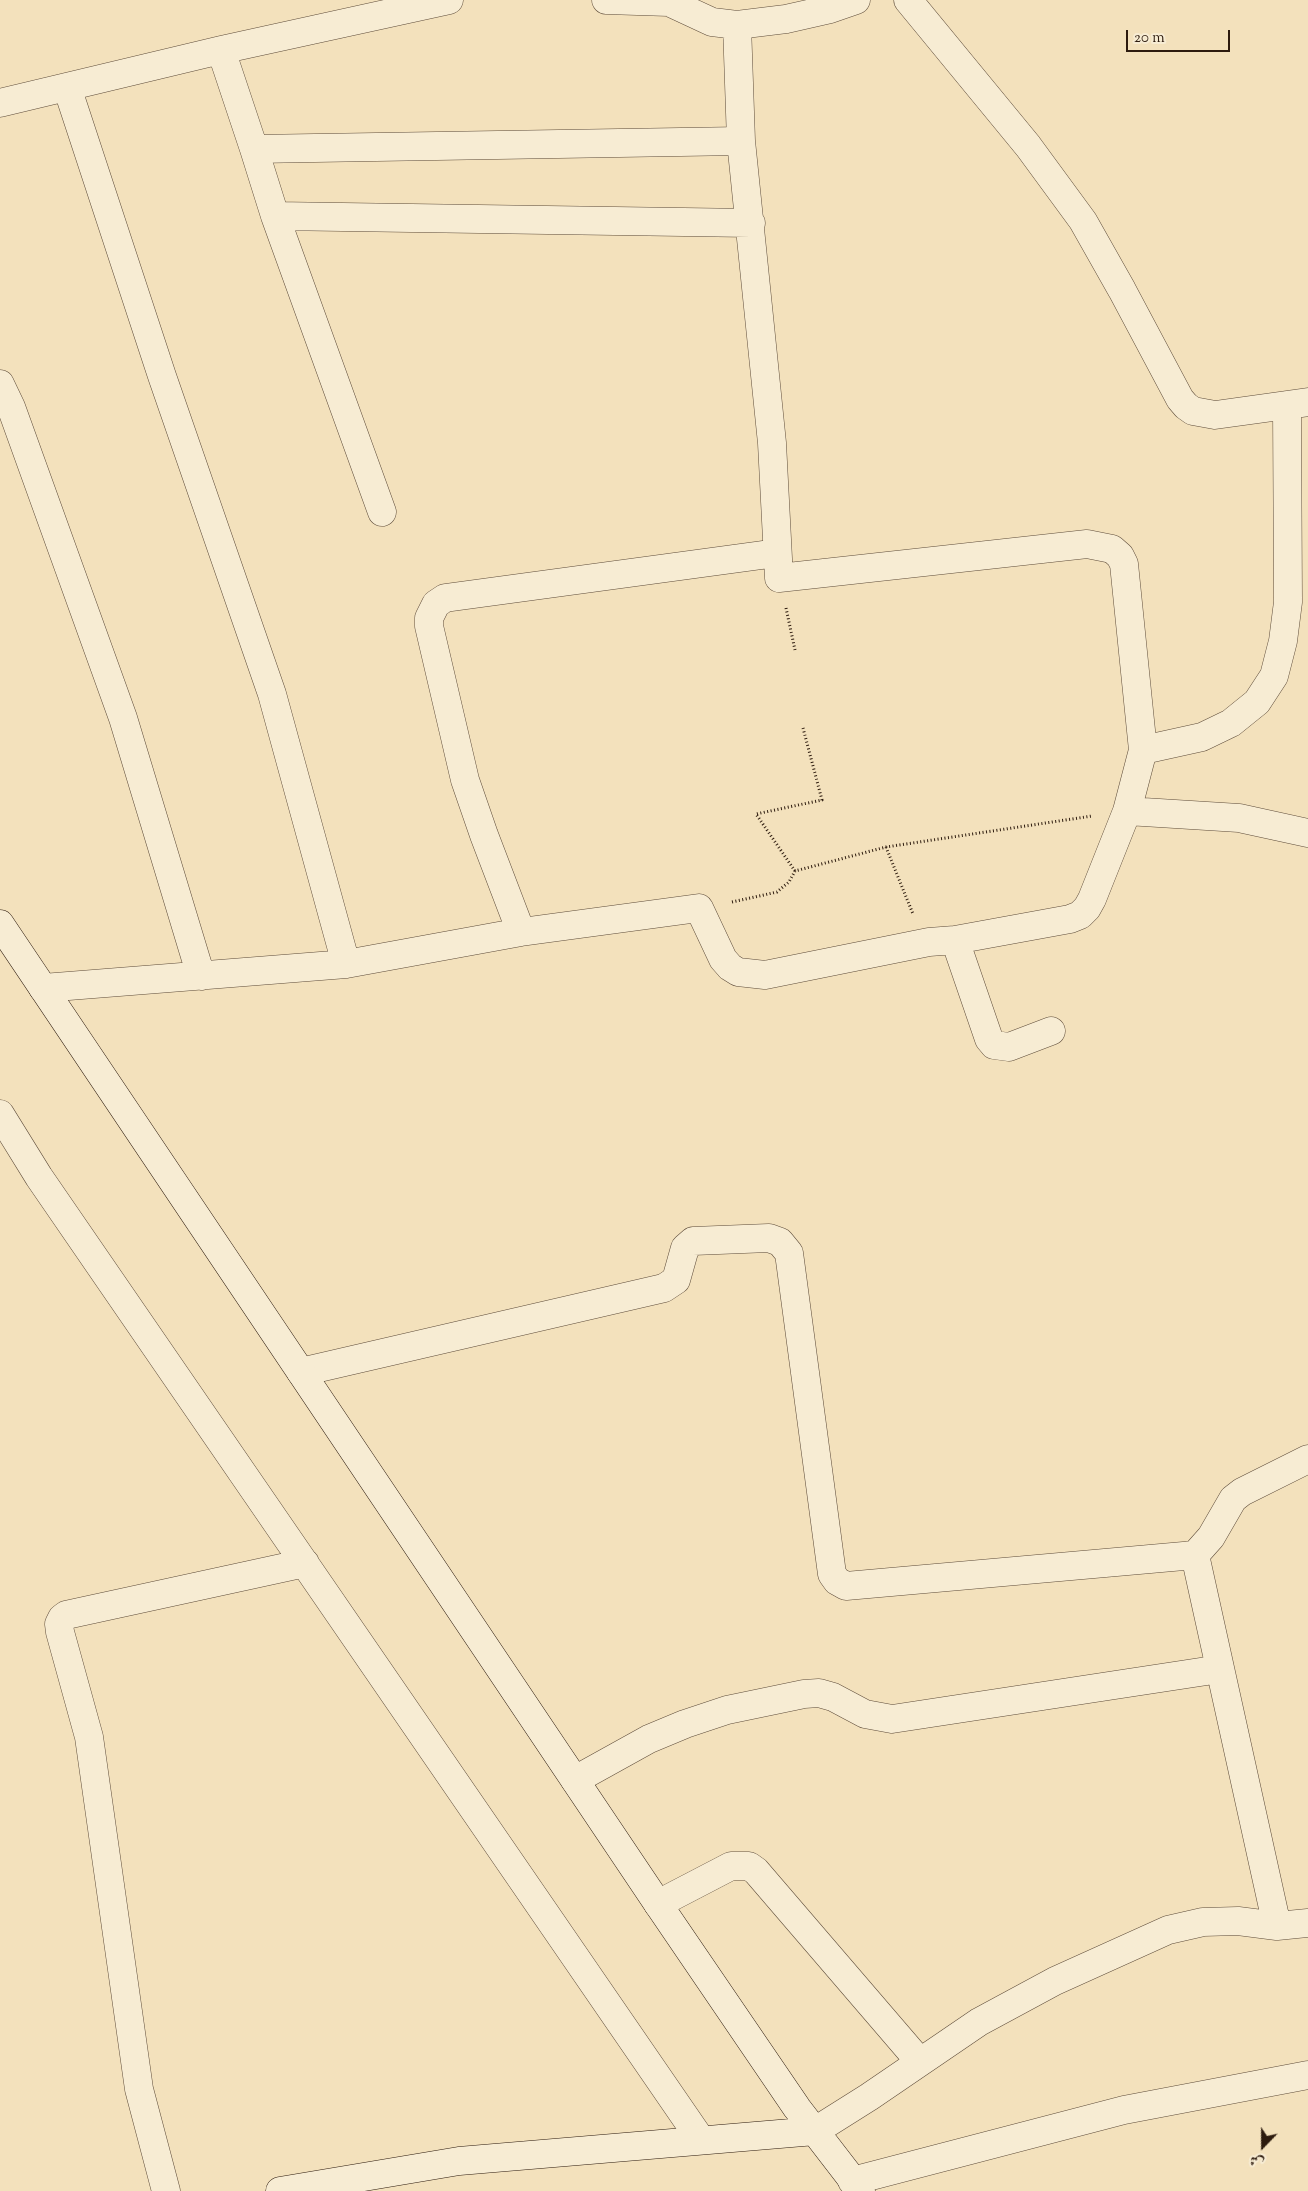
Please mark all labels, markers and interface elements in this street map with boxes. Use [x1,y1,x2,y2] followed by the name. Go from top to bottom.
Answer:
[1128,20,1232,52] scale bar
[1134,28,1165,49] text: 20 m
[1238,2121,1288,2171] north arrow
[1247,2148,1268,2172] text: ش

